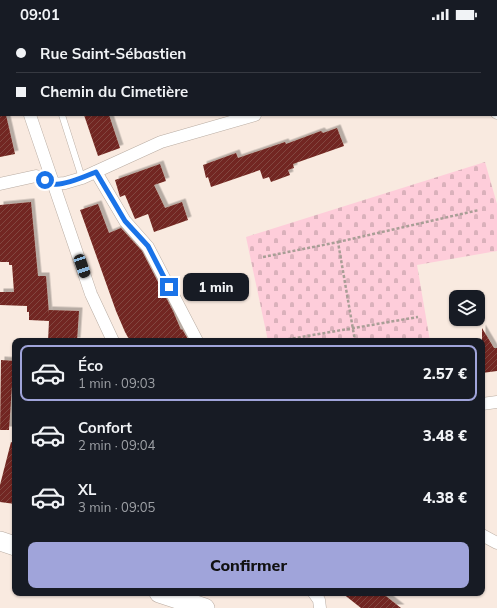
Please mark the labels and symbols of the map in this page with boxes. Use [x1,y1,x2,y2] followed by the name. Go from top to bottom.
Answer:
[36,171,54,189] route start
[72,253,92,279] car
[183,273,249,301] callout: 1 min
[160,278,178,296] route end

